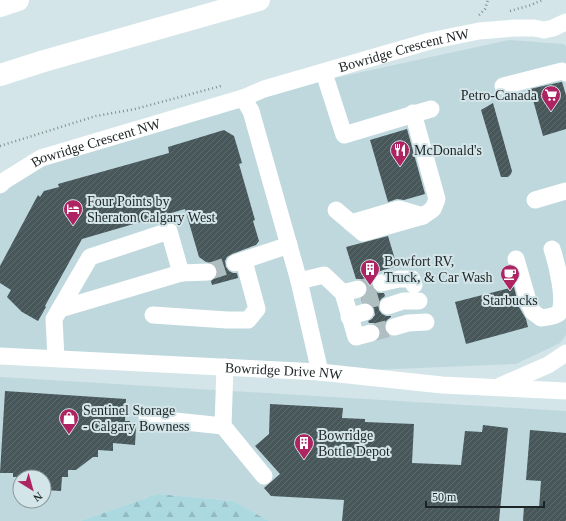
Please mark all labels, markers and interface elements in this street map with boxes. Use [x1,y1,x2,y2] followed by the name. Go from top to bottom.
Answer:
[337,26,471,75] street label: Bowridge Crescent NW
[540,84,562,112] supermarket icon: Petro-Canada
[461,88,538,103] place label: Petro-Canada
[28,115,163,170] street label: Bowridge Crescent NW
[389,139,411,167] restaurant icon: McDonald's
[414,143,482,158] place label: McDonald's
[87,194,216,225] place label: Four Points by Sheraton Calgary West
[62,198,84,226] hotel icon: Four Points by Sheraton Calgary West
[384,254,493,285] place label: Bowfort RV, Truck, & Car Wash
[359,258,381,286] building icon: Bowfort RV, Truck, & Car Wash
[499,263,521,291] cafe icon: Starbucks
[482,293,538,308] place label: Starbucks
[225,360,344,382] street label: Bowridge Drive NW
[83,403,190,434] place label: Sentinel Storage - Calgary Bowness
[58,407,80,435] shop icon: Sentinel Storage - Calgary Bowness
[318,428,390,459] place label: Bowridge Bottle Depot
[293,432,315,460] building icon: Bowridge Bottle Depot
[12,469,52,509] north arrow
[426,483,544,509] scale bar
[31,490,45,504] text: N
[432,490,457,504] text: 50 m

